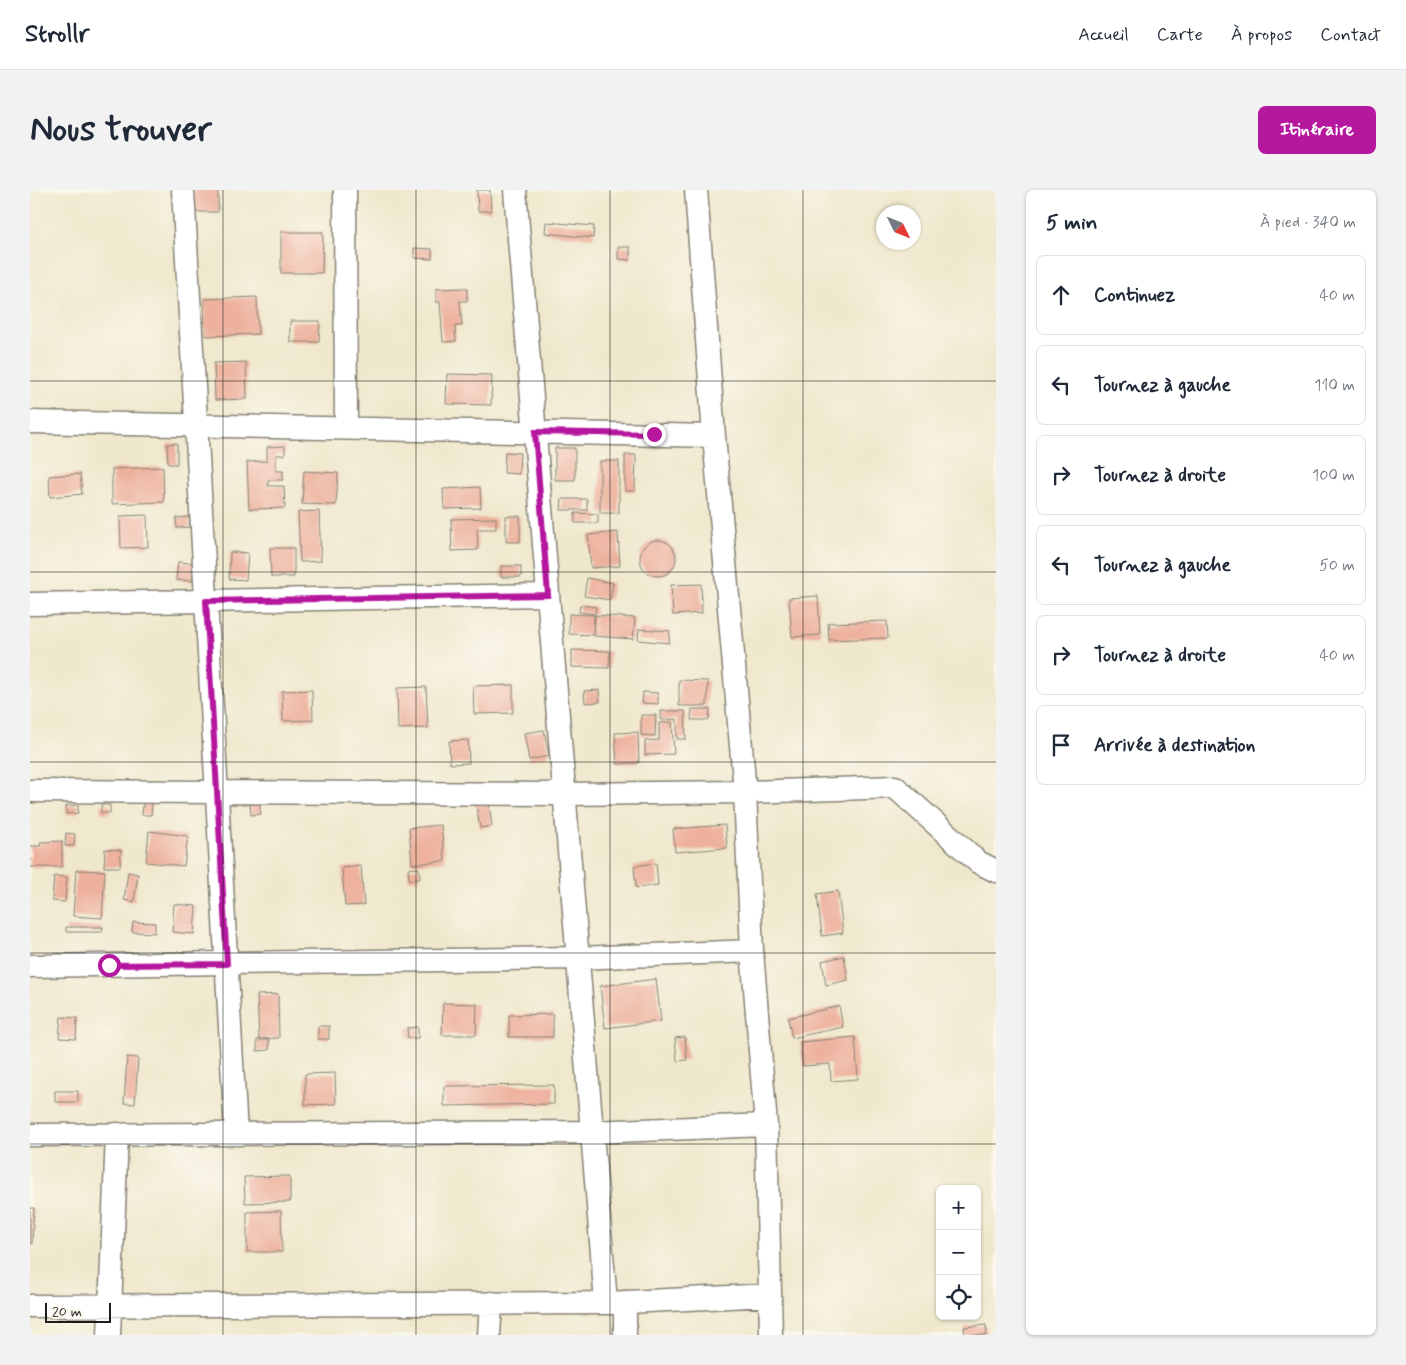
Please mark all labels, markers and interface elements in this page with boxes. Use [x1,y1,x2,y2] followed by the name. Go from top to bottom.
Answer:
[25,19,89,50] text: Strollr
[1078,23,1129,47] text: Accueil
[1157,23,1203,47] text: Carte
[1231,23,1292,47] text: À propos
[1320,23,1381,47] text: Contact
[1258,106,1376,154] button: Itinéraire
[30,107,212,153] text: Nous trouver
[876,205,921,250] north arrow
[1046,209,1098,237] text: 5 min
[1260,212,1356,233] text: À pied · 340 m
[1047,281,1075,309] icon: ahead
[1094,283,1175,308] text: Continuez
[1319,285,1355,306] text: 40 m
[1047,371,1075,399] icon: left
[1094,373,1231,398] text: Tournez à gauche
[1314,375,1355,396] text: 110 m
[643,423,666,446] route end
[1047,461,1075,489] icon: right
[1094,463,1226,488] text: Tournez à droite
[1312,465,1355,486] text: 100 m
[1047,551,1075,579] icon: left
[1094,553,1231,578] text: Tournez à gauche
[1319,555,1355,576] text: 50 m
[1047,641,1075,669] icon: right
[1094,643,1226,668] text: Tournez à droite
[1319,645,1355,666] text: 40 m
[1047,731,1075,759] icon: arrive
[1094,733,1255,758] text: Arrivée à destination
[98,954,121,977] route start
[936,1185,981,1320] map controls
[936,1185,981,1230] button: +
[936,1230,981,1275] button: −
[936,1275,981,1320] button: locate
[45,1300,111,1323] scale bar
[52,1303,82,1321] text: 20 m

